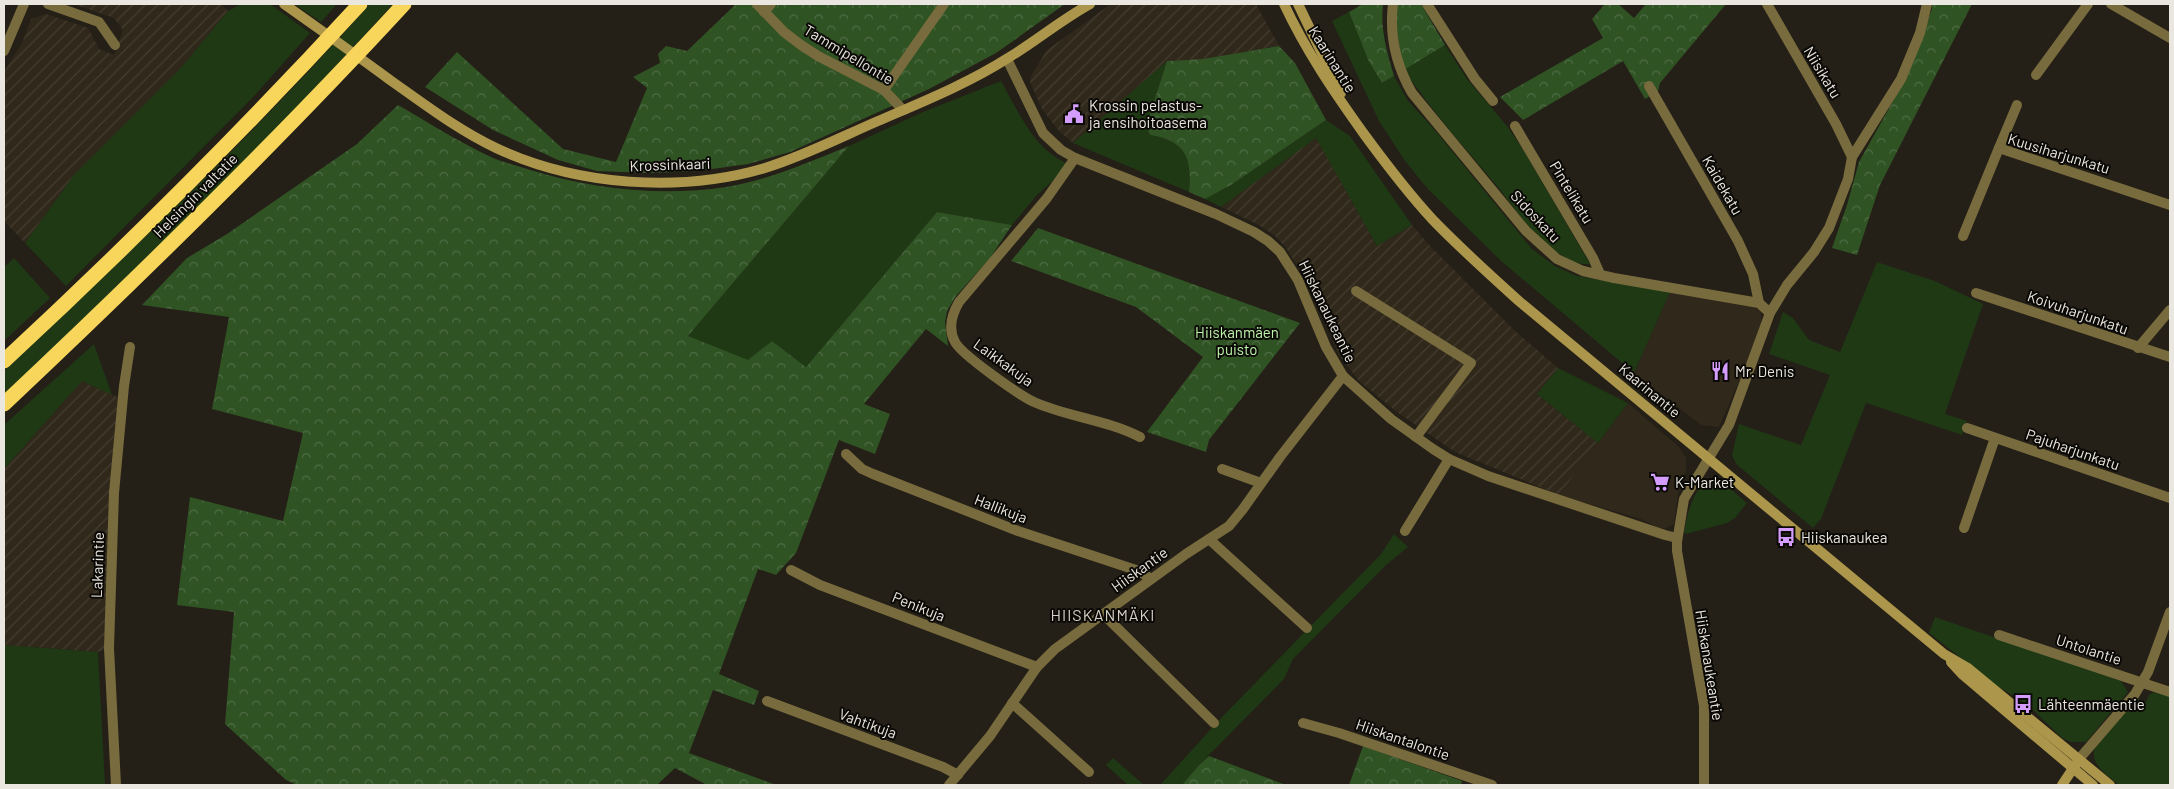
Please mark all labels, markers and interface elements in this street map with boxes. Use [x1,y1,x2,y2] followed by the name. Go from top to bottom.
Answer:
[801,20,897,88] street label: Tammipellontie
[1306,22,1360,96] street label: Kaarinantie
[1801,43,1845,101] street label: Niisikatu
[1088,96,1207,131] place label: Krossin pelastus- ja ensihoitoasema
[1063,103,1085,125] public building icon: Krossin pelastus- ja ensihoitoasema
[2006,129,2112,177] street label: Kuusiharjunkatu
[149,149,241,241] street label: Helsingin valtatie
[1699,152,1747,218] street label: Kaidekatu
[629,154,711,174] street label: Krossinkaari
[1546,157,1598,227] street label: Pintelikatu
[1507,186,1565,246] street label: Sidoskatu
[1295,257,1361,365] street label: Hiiskanaukeantie
[2025,286,2131,338] street label: Koivuharjunkatu
[1195,323,1279,358] park label: Hiiskanmäen puisto
[971,334,1037,390] street label: Laikkakuja
[1616,359,1684,421] street label: Kaarinantie
[1709,360,1731,382] restaurant icon: Mr. Denis
[1735,362,1794,380] place label: Mr. Denis
[2024,425,2122,473] street label: Pajuharjunkatu
[1649,471,1671,493] supermarket icon: K-Market
[1675,473,1734,491] place label: K-Market
[972,490,1030,526] street label: Hallikuja
[1775,526,1797,548] bus stop icon: Hiiskanaukea
[1801,528,1887,546] place label: Hiiskanaukea
[87,532,107,598] street label: Lakarintie
[1107,543,1171,595] street label: Hiiskantie
[890,587,948,625] street label: Penikuja
[1051,605,1155,624] district label: HIISKANMÄKI
[1692,608,1728,722] street label: Hiiskanaukeantie
[2054,630,2124,668] street label: Untolantie
[2012,693,2034,715] bus stop icon: Lähteenmäentie
[2038,695,2145,713] place label: Lähteenmäentie
[837,704,899,742] street label: Vahtikuja
[1354,715,1452,763] street label: Hiiskantalontie

